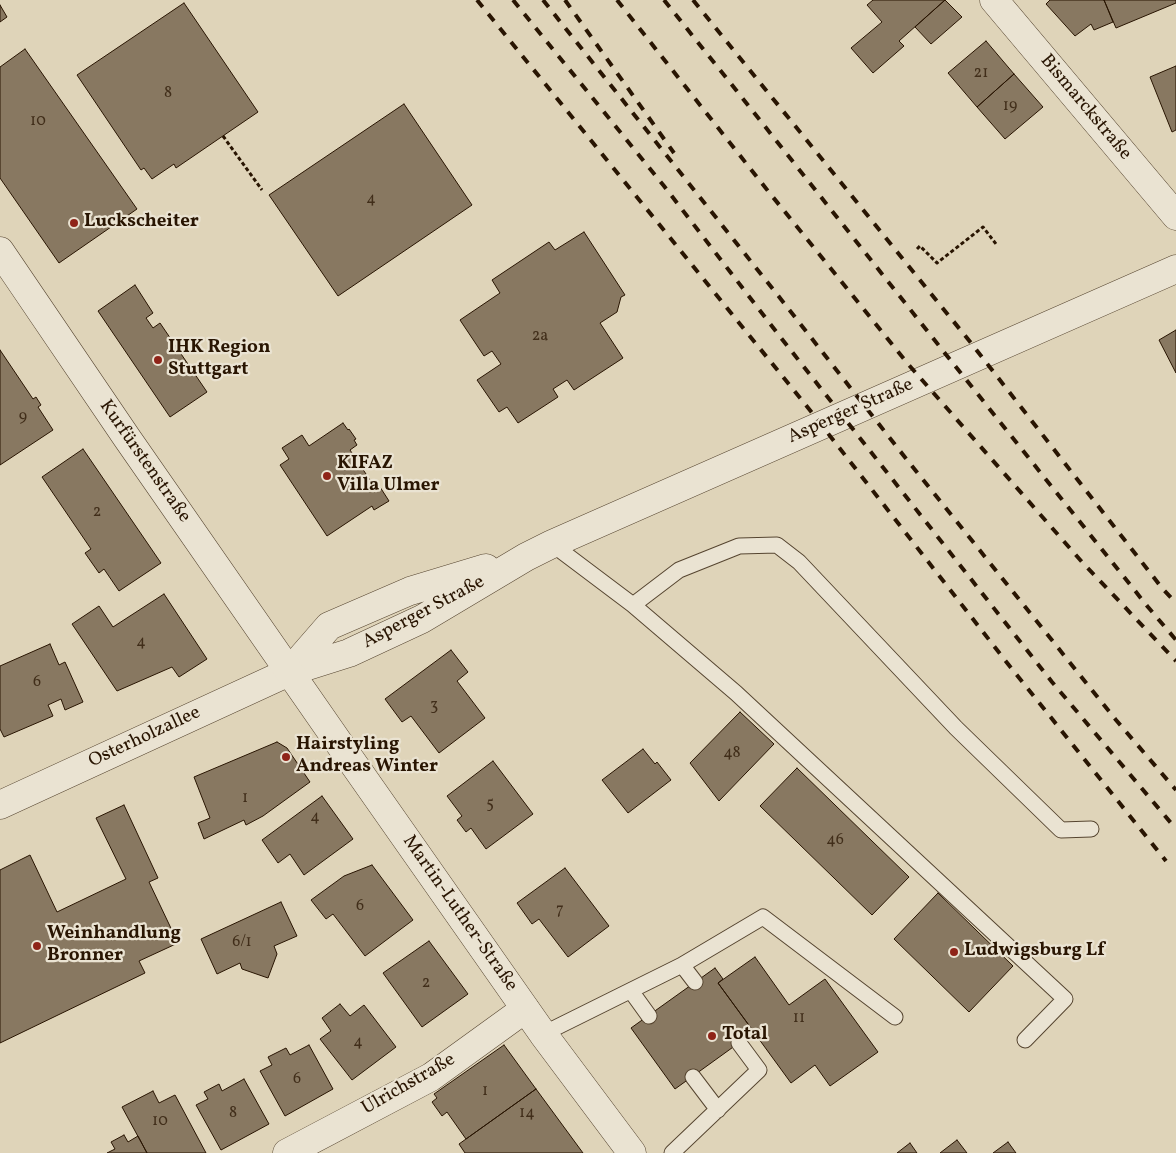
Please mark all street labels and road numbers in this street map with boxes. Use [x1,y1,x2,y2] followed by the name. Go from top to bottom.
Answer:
[1034,51,1136,165] street label: Bismarckstraße
[785,374,917,450] street label: Asperger Straße
[93,396,195,528] street label: Kurfürstenstraße
[359,571,489,655] street label: Asperger Straße
[85,702,205,774] street label: Osterholzallee
[396,832,522,996] street label: Martin-Luther-Straße
[358,1049,460,1121] street label: Ulrichstraße

